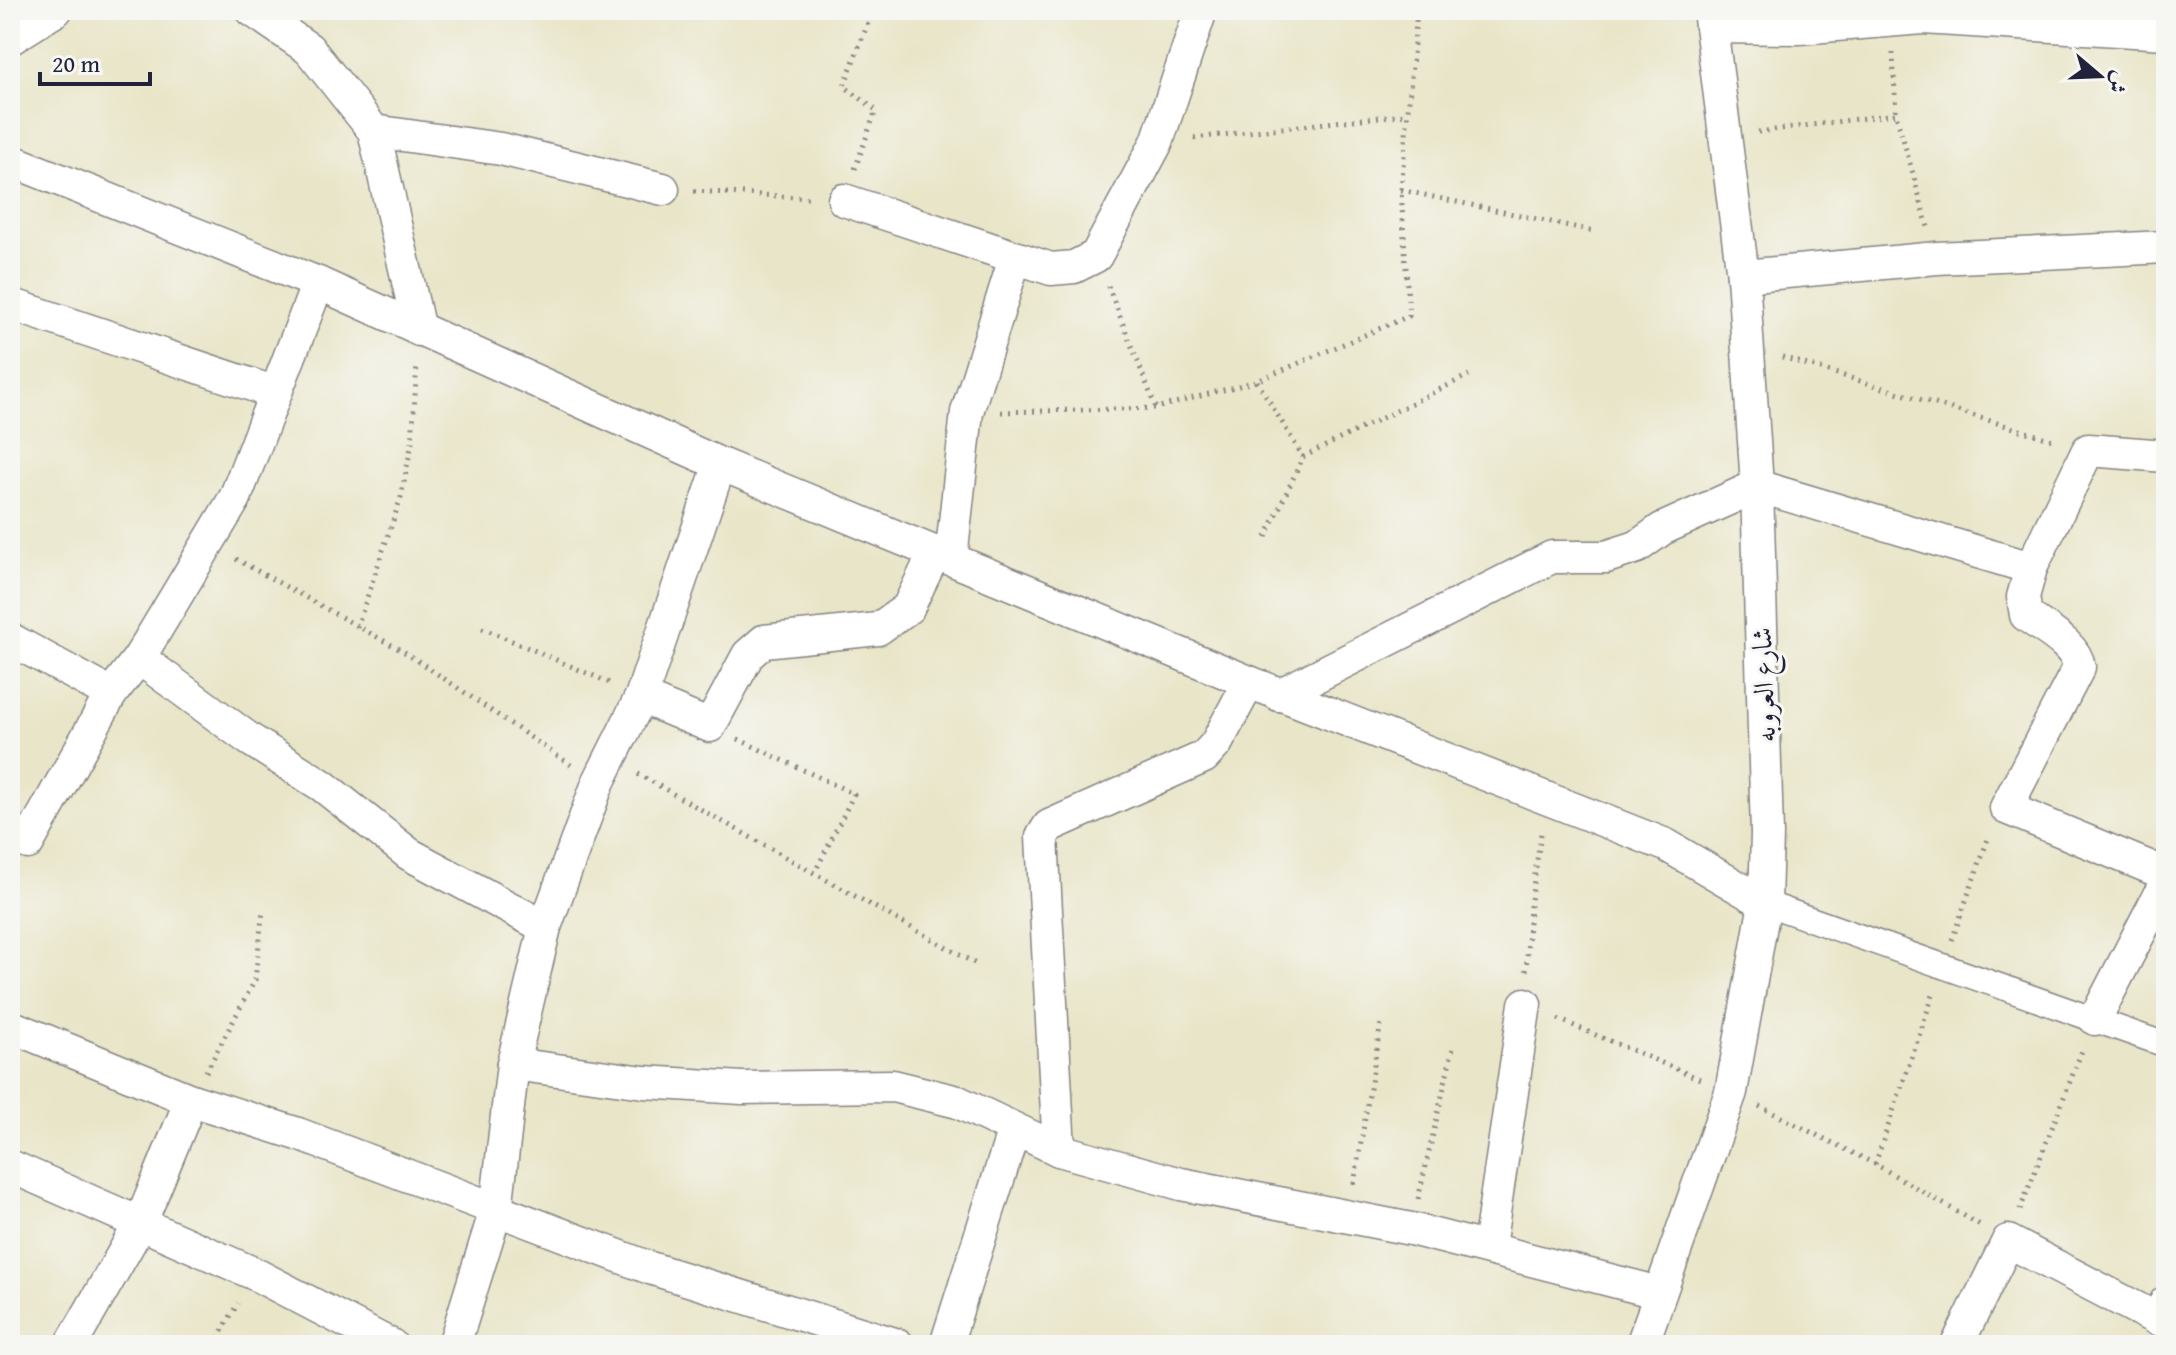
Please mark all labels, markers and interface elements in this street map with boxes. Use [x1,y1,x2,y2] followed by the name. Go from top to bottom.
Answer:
[40,36,150,86] scale bar
[2060,36,2140,116] north arrow
[52,46,100,81] text: 20 m
[2100,67,2138,98] text: ش
[1740,627,1789,743] street label: شارع العروبه

